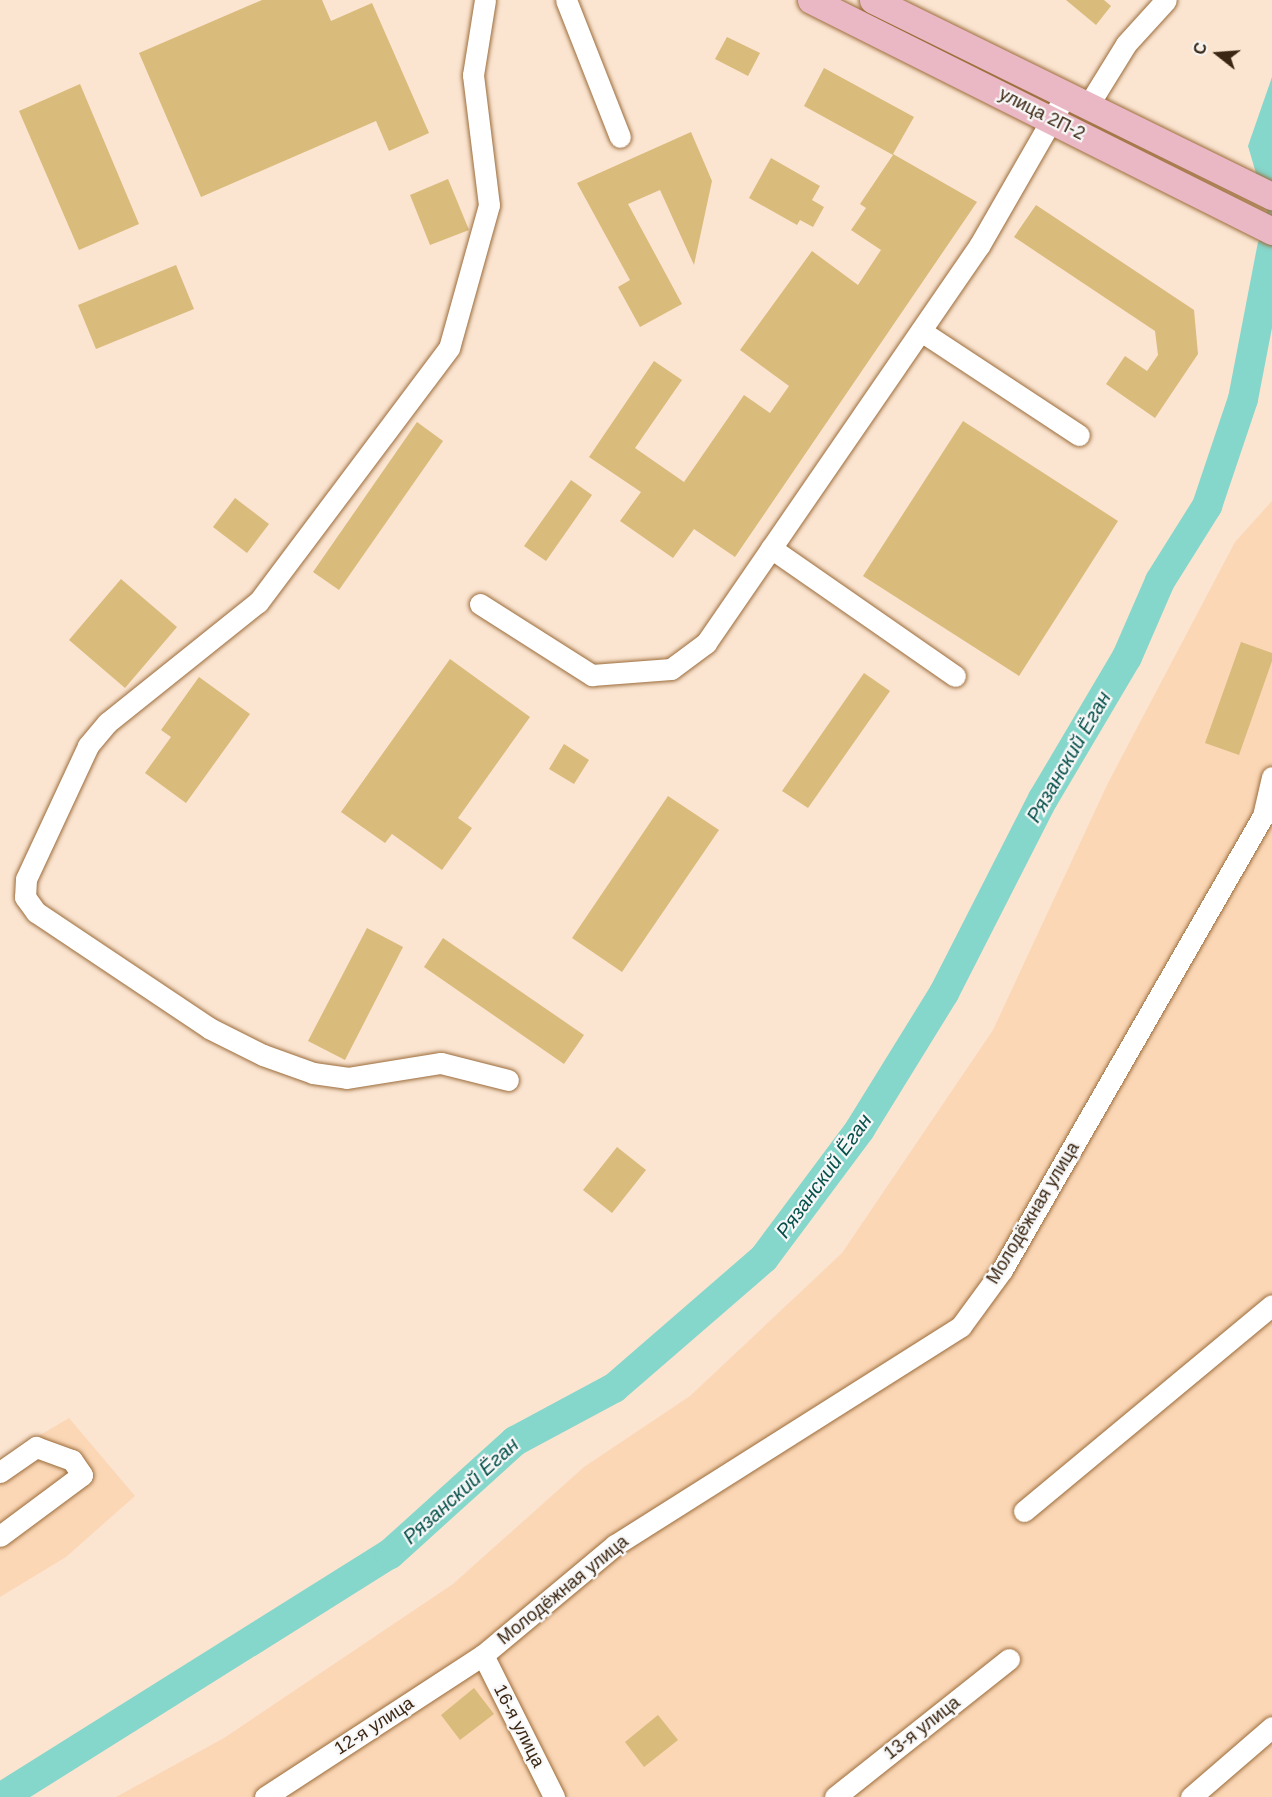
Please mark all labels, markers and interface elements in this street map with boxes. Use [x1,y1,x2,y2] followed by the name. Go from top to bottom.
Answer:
[1188,24,1248,84] north arrow
[1190,41,1210,57] text: С
[995,83,1089,145] street label: улица 2П-2
[1022,687,1116,827] water label: Рязанский Ёган
[771,1109,877,1243] water label: Рязанский Ёган
[982,1138,1084,1288] street label: Молодёжная улица
[398,1433,524,1549] water label: Рязанский Ёган
[493,1531,633,1649] street label: Молодёжная улица
[489,1681,549,1771] street label: 16-я улица
[330,1692,418,1760] street label: 12-я улица
[880,1692,964,1764] street label: 13-я улица

